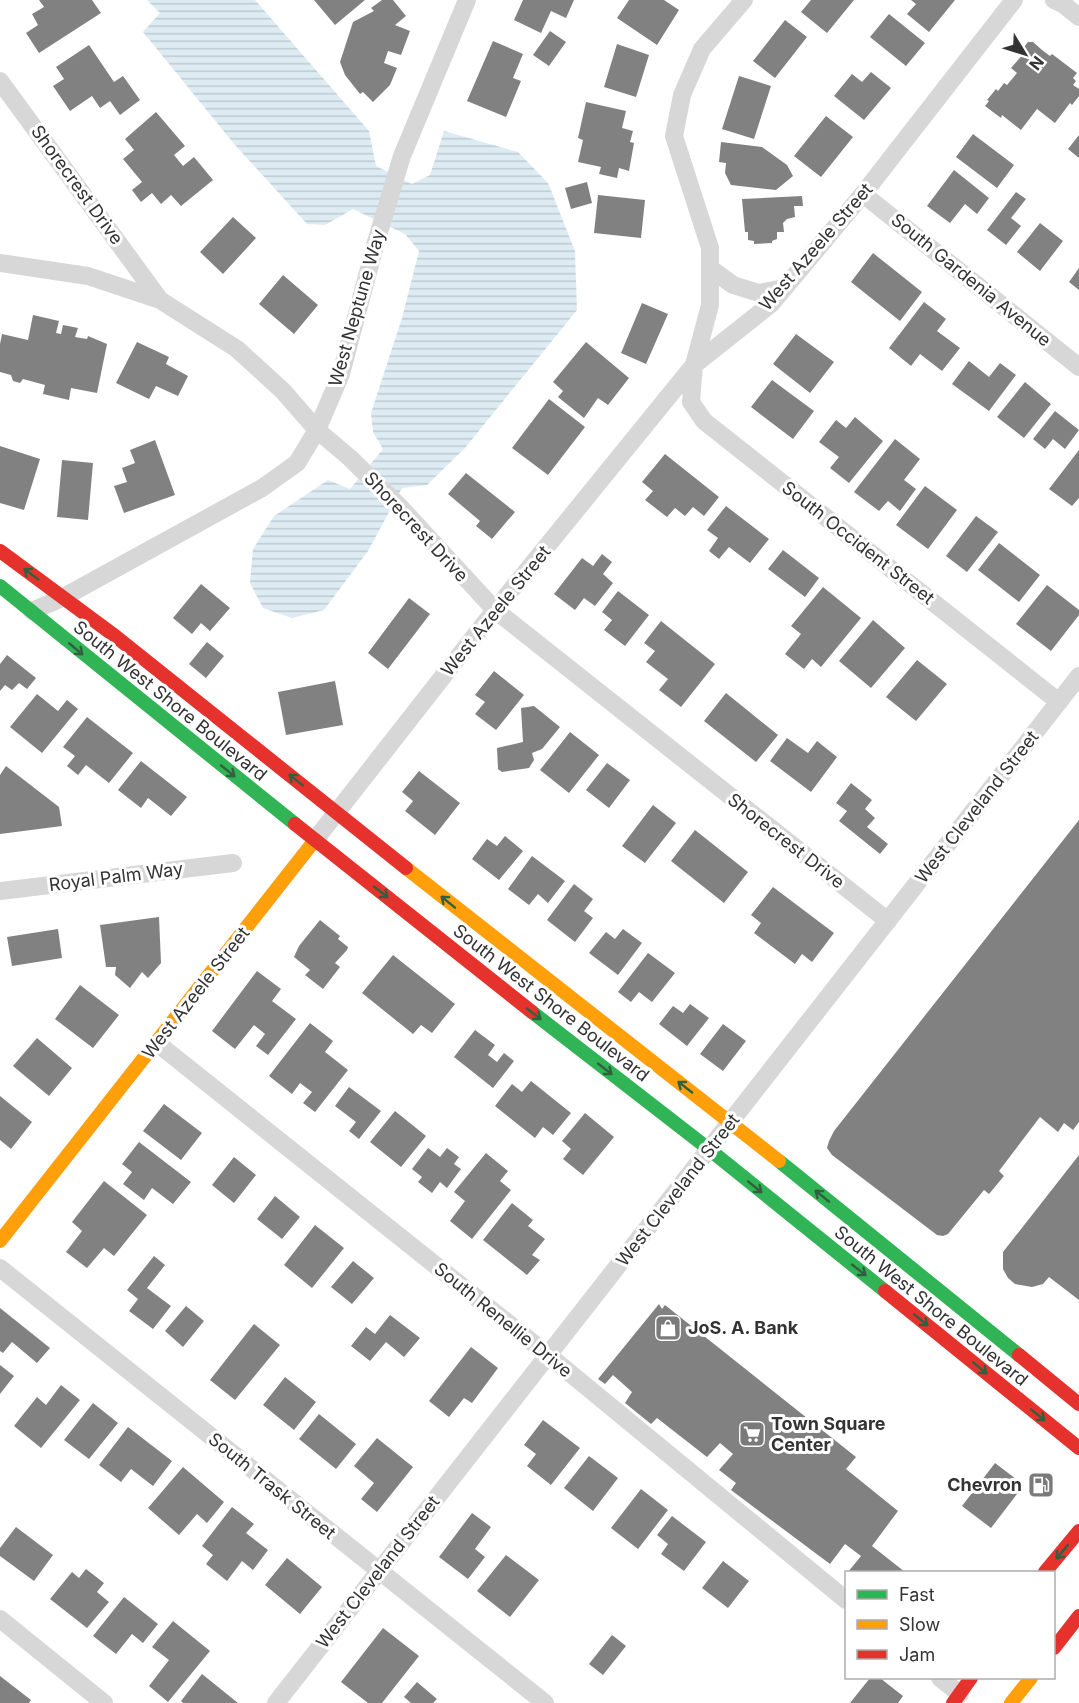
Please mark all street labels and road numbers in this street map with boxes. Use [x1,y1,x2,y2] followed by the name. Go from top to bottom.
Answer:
[27,121,128,248] street label: Shorecrest Drive
[755,179,877,315] street label: West Azeele Street
[887,209,1055,351] street label: South Gardenia Avenue
[324,227,389,389] street label: West Neptune Way
[360,467,473,586] street label: Shorecrest Drive
[778,477,939,609] street label: South Occident Street
[437,541,555,680] street label: West Azeele Street
[69,616,271,785] street label: South West Shore Boulevard
[911,726,1043,887] street label: West Cleveland Street
[724,789,849,893] street label: Shorecrest Drive
[48,858,184,895] street label: Royal Palm Way
[449,920,653,1086] street label: South West Shore Boulevard
[138,922,254,1063] street label: West Azeele Street
[612,1109,744,1270] street label: West Cleveland Street
[830,1221,1032,1390] street label: South West Shore Boulevard
[430,1258,576,1382] street label: South Renellie Drive
[205,1428,340,1543] street label: South Trask Street
[312,1491,444,1652] street label: West Cleveland Street

